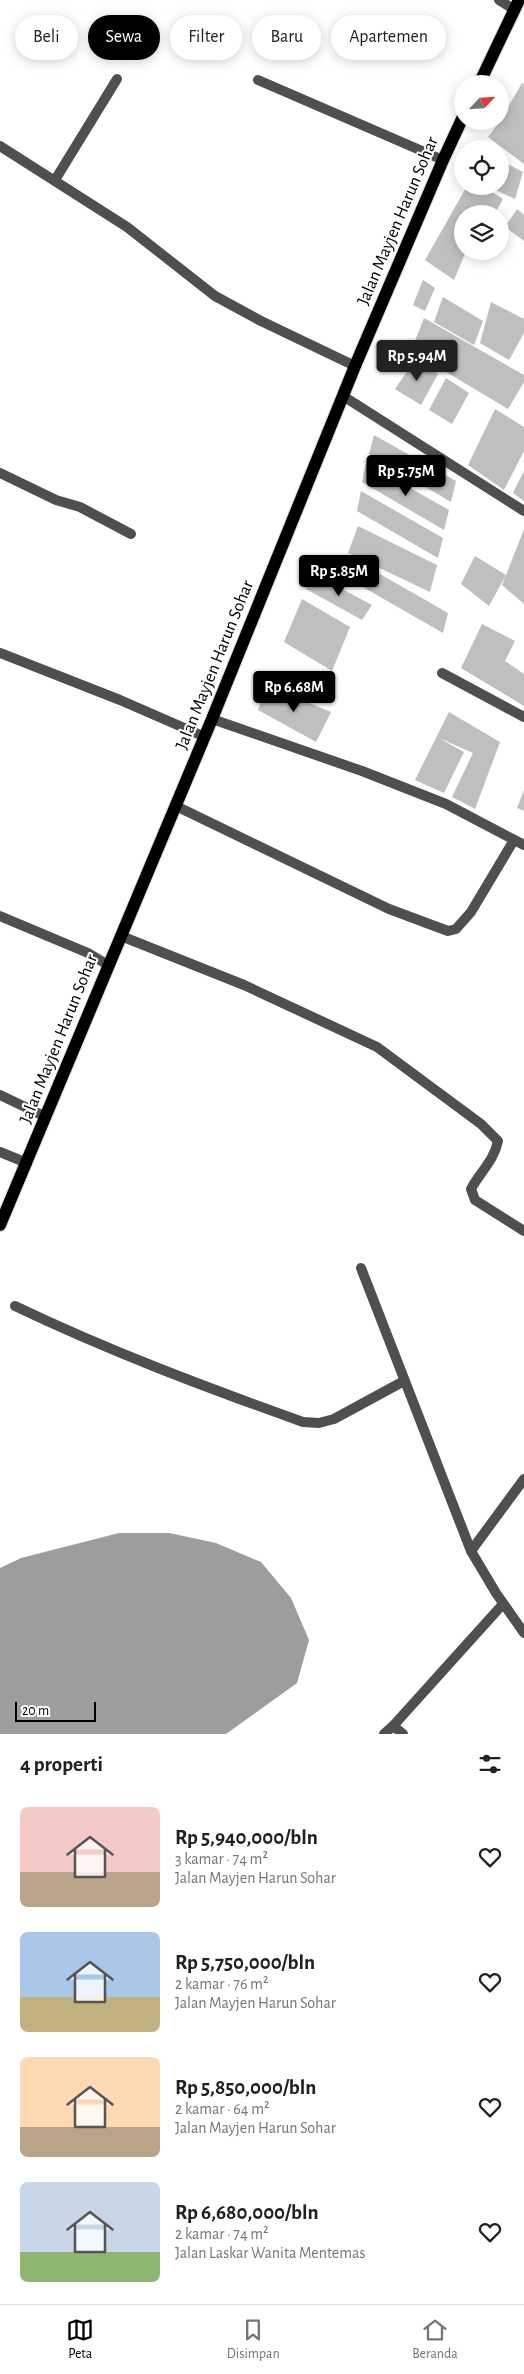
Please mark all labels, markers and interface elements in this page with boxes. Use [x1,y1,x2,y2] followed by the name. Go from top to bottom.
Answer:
[15,15,78,60] chip: Beli
[88,15,160,60] chip: Sewa
[170,15,242,60] chip: Filter
[252,15,321,60] chip: Baru
[331,15,446,60] chip: Apartemen
[454,75,509,130] north arrow
[454,75,509,260] map controls
[354,134,442,308] street label: Jalan Mayjen Harun Sohar
[454,140,509,195] button: locate
[454,205,509,260] button: layers
[365,340,469,382] pin: Rp 5.94M
[388,348,446,364] text: Rp 5.94M
[354,454,458,497] pin: Rp 5.75M
[378,463,434,479] text: Rp 5.75M
[287,554,391,597] pin: Rp 5.85M
[310,563,368,579] text: Rp 5.85M
[173,578,257,752] street label: Jalan Mayjen Harun Sohar
[242,670,346,713] pin: Rp 6.68M
[264,679,324,695] text: Rp 6.68M
[17,952,101,1126] street label: Jalan Mayjen Harun Sohar
[15,1699,96,1722] scale bar
[22,1704,49,1718] text: 20 m
[476,1750,504,1778] icon: filters
[20,1754,103,1775] text: 4 properti
[60,1827,120,1887] icon: home
[175,1827,318,1848] text: Rp 5,940,000/bln
[476,1843,504,1871] icon: heart
[175,1851,268,1867] text: 3 kamar · 74 m²
[175,1870,336,1886] text: Jalan Mayjen Harun Sohar
[60,1952,120,2012] icon: home
[175,1952,315,1973] text: Rp 5,750,000/bln
[476,1968,504,1996] icon: heart
[175,1976,269,1992] text: 2 kamar · 76 m²
[175,1995,336,2011] text: Jalan Mayjen Harun Sohar
[60,2077,120,2137] icon: home
[175,2077,316,2098] text: Rp 5,850,000/bln
[476,2093,504,2121] icon: heart
[175,2101,270,2117] text: 2 kamar · 64 m²
[175,2120,336,2136] text: Jalan Mayjen Harun Sohar
[60,2202,120,2262] icon: home
[175,2202,319,2223] text: Rp 6,680,000/bln
[476,2218,504,2246] icon: heart
[175,2226,269,2242] text: 2 kamar · 74 m²
[175,2245,365,2261] text: Jalan Laskar Wanita Mentemas
[66,2316,94,2363] tab: Peta
[227,2316,280,2363] tab: Disimpan
[412,2316,458,2363] tab: Beranda

